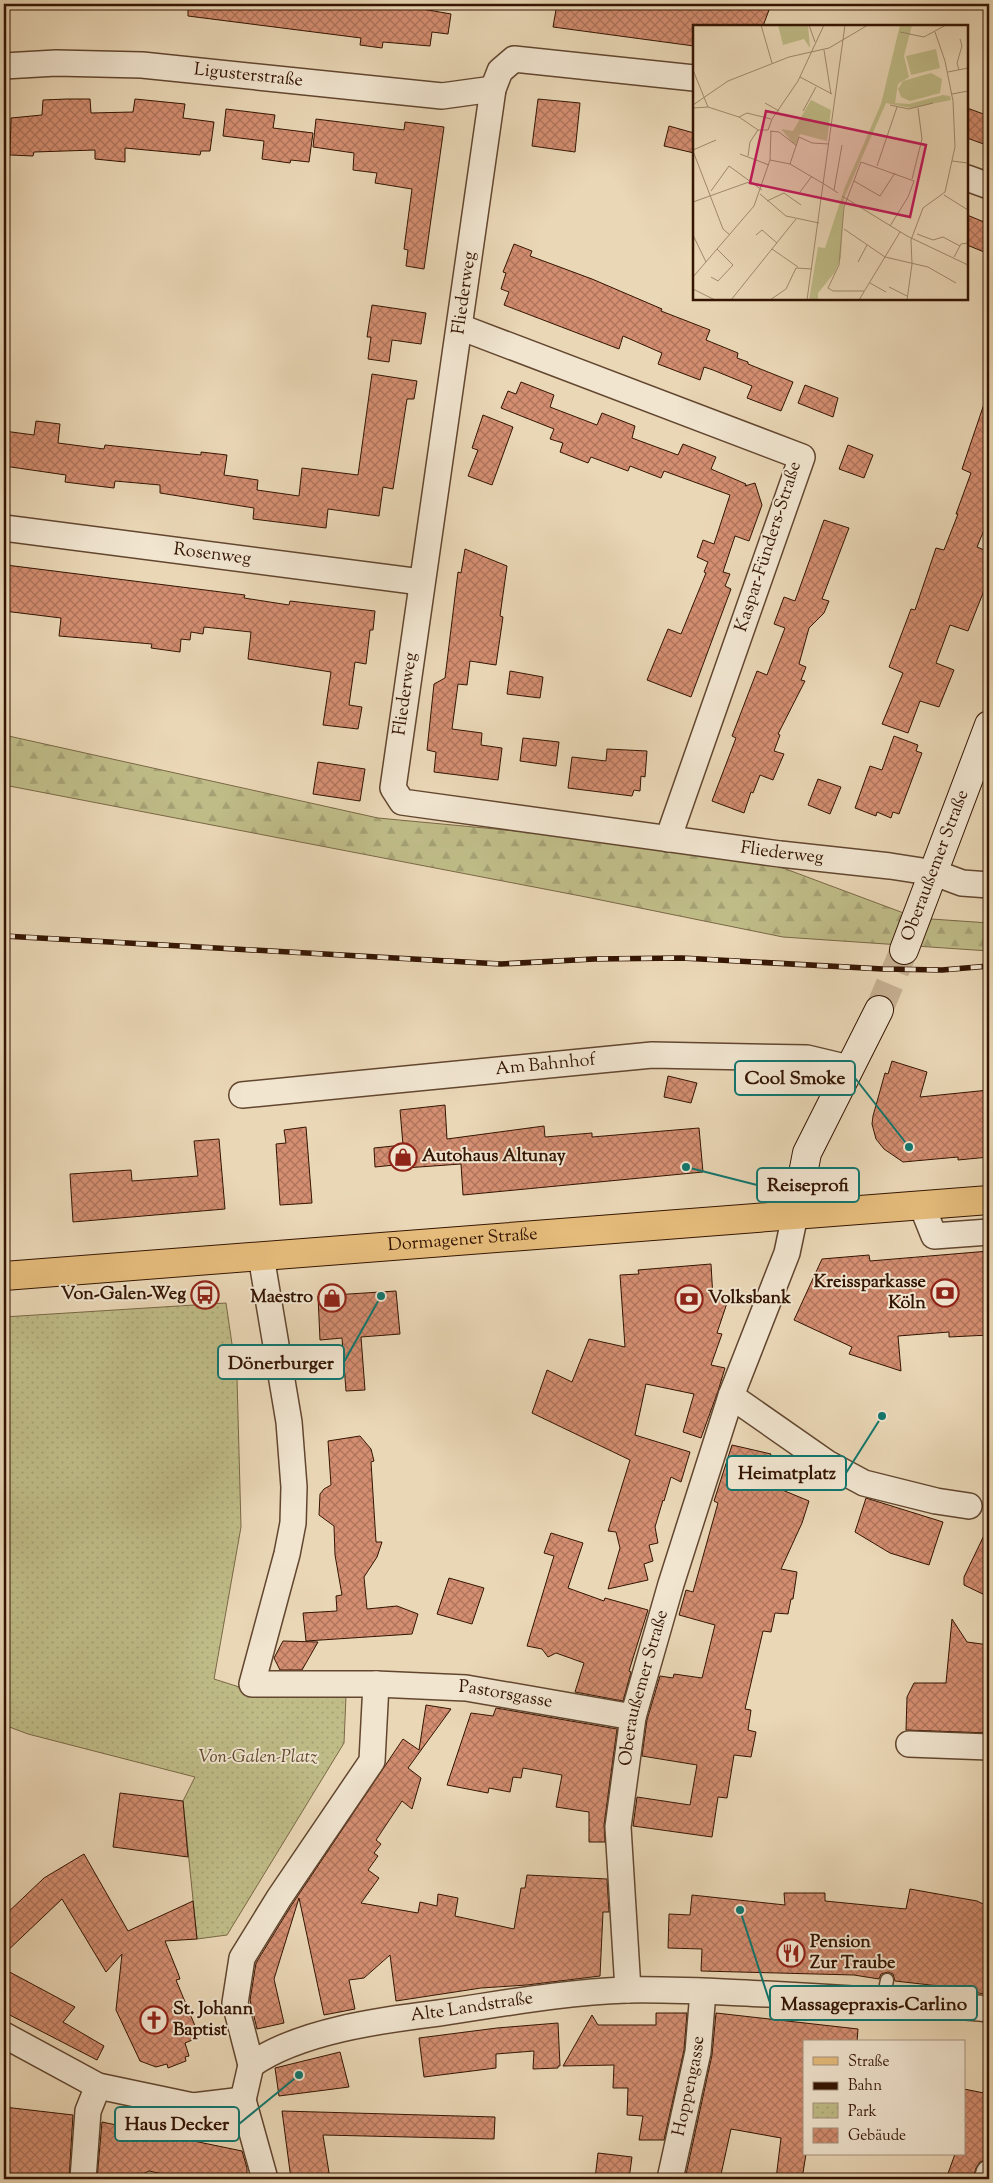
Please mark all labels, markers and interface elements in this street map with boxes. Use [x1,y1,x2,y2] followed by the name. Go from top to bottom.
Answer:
[693,25,968,300] inset map
[192,57,304,95] street label: Ligusterstraße
[446,250,484,336] street label: Fliederweg
[729,458,809,636] street label: Kaspar-Fünders-Straße
[172,537,253,573] street label: Rosenweg
[387,651,425,737] street label: Fliederweg
[895,786,976,945] street label: Oberaußemer Straße
[739,836,825,872] street label: Fliederweg
[494,1047,598,1083] street label: Am Bahnhof
[735,1061,855,1095] callout: Cool Smoke
[745,1066,846,1093] text: Cool Smoke
[388,1142,418,1172] shop icon: Autohaus Altunay
[422,1144,566,1170] place label: Autohaus Altunay
[757,1168,859,1202] callout: Reiseprofi
[767,1173,850,1200] text: Reiseprofi
[387,1222,539,1259] street label: Dormagener Straße
[814,1270,927,1317] place label: Kreissparkasse Köln
[930,1278,960,1308] bank icon: Kreissparkasse Köln
[190,1280,220,1310] bus stop icon: Von-Galen-Weg
[61,1282,186,1308] place label: Von-Galen-Weg
[317,1283,347,1313] shop icon: Maestro
[674,1284,704,1314] bank icon: Volksbank
[250,1285,313,1311] place label: Maestro
[708,1286,791,1312] place label: Volksbank
[218,1345,344,1379] callout: Dönerburger
[228,1351,335,1378] text: Dönerburger
[727,1456,846,1490] callout: Heimatplatz
[738,1461,836,1488] text: Heimatplatz
[613,1607,676,1768] street label: Oberaußemer Straße
[458,1675,554,1716] street label: Pastorsgasse
[198,1745,318,1771] park label: Von-Galen-Platz
[810,1930,896,1977] place label: Pension Zur Traube
[776,1938,806,1968] restaurant icon: Pension Zur Traube
[409,1986,535,2030] street label: Alte Landstraße
[770,1986,977,2020] callout: Massagepraxis-Carlino
[781,1992,968,2019] text: Massagepraxis-Carlino
[173,1997,254,2044] place label: St. Johann Baptist
[139,2005,169,2035] church icon: St. Johann Baptist
[667,2035,712,2139] street label: Hoppengasse
[803,2040,966,2156] legend
[848,2052,890,2073] text: Straße
[848,2076,882,2097] text: Bahn
[848,2102,877,2123] text: Park
[115,2107,239,2141] callout: Haus Decker
[125,2112,230,2139] text: Haus Decker
[848,2126,906,2147] text: Gebäude

